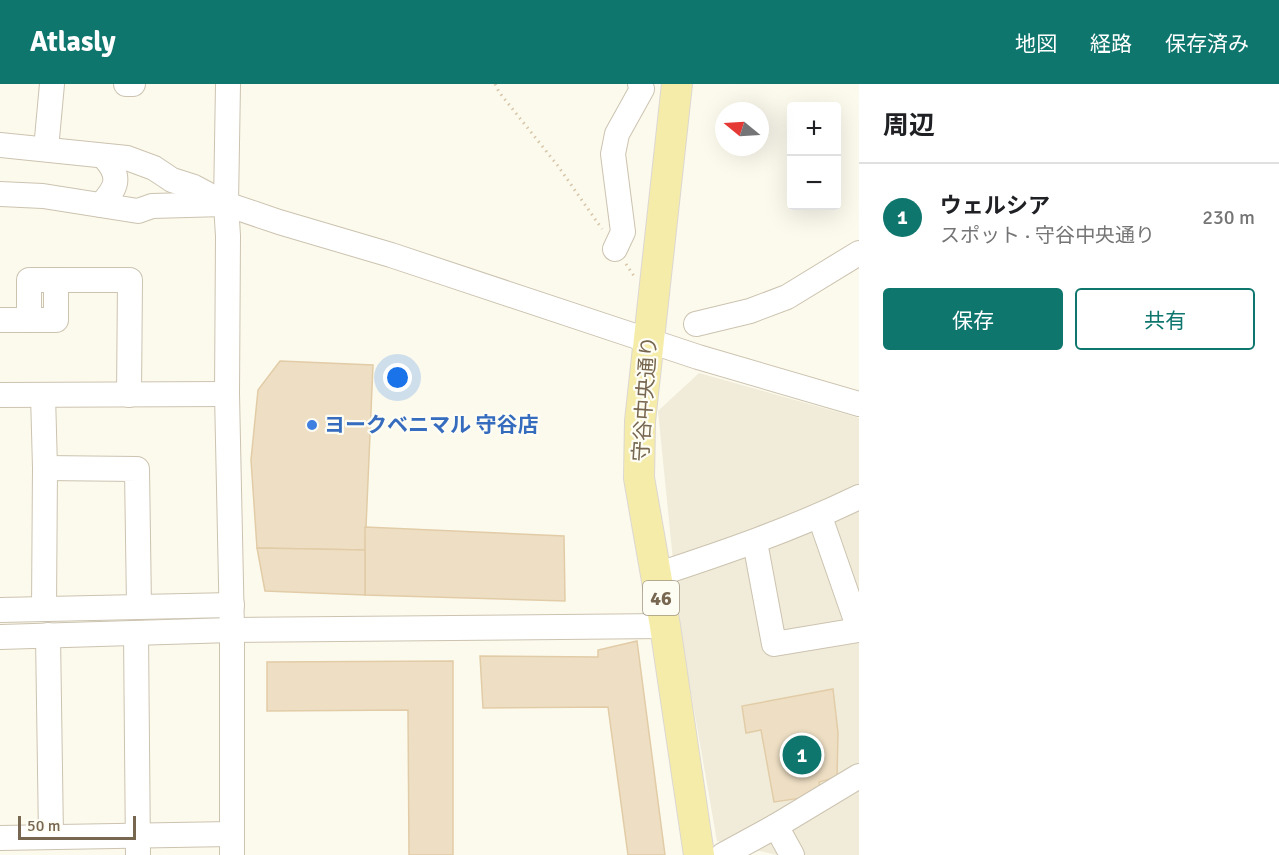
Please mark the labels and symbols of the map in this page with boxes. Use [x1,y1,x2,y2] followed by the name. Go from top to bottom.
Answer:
[715,102,769,156] north arrow
[628,335,662,463] street label: 守谷中央通り
[383,363,412,392] your location
[324,412,539,438] place label: ヨークベニマル 守谷店
[305,418,319,432] marker: ヨークベニマル 守谷店
[643,581,679,615] road number: 46
[782,732,822,778] pin: 1
[18,813,136,840] scale bar

